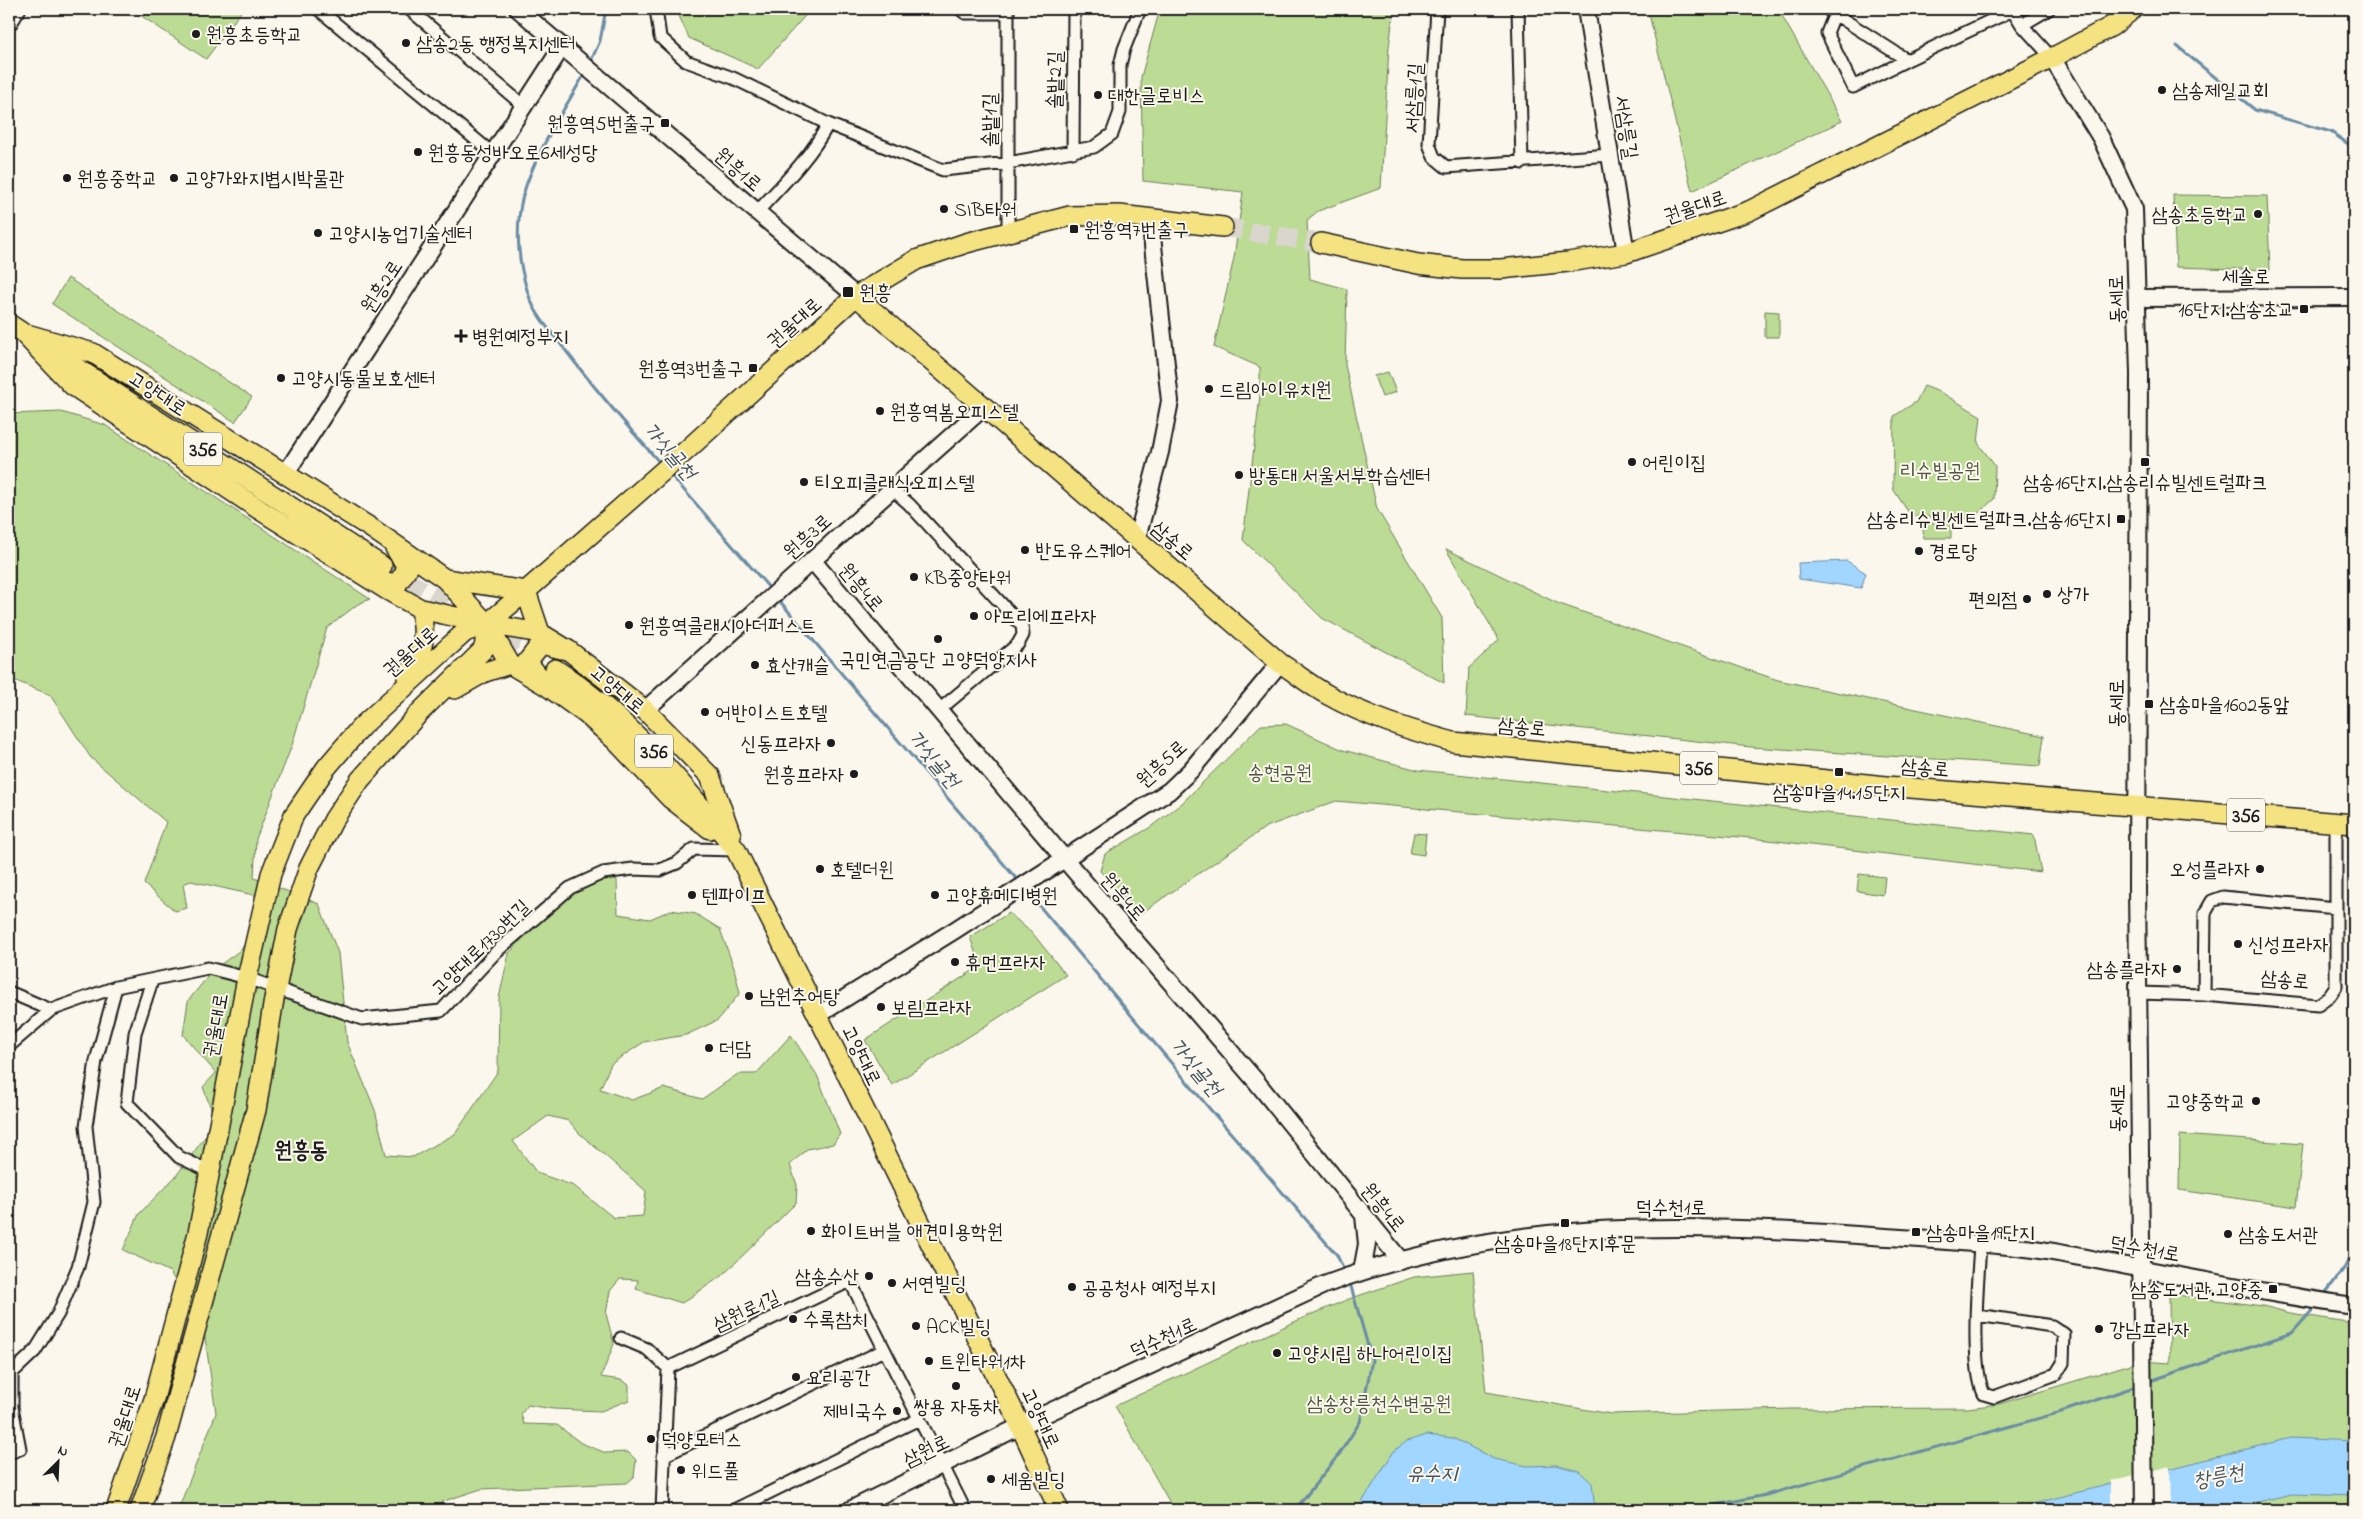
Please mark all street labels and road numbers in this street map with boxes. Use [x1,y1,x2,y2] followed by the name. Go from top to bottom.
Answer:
[1041,51,1072,109] street label: 솔밭2길
[1399,62,1432,134] street label: 서삼릉1길
[977,93,1006,147] street label: 솔밭1길
[1605,93,1644,161] street label: 서삼릉길
[707,142,767,200] street label: 원흥1로
[1661,184,1731,233] street label: 권율대로
[355,255,411,320] street label: 원흥2로
[2222,264,2270,293] street label: 세솔로
[2103,274,2134,324] street label: 동세로
[762,292,829,356] street label: 권율대로
[122,365,192,425] street label: 고양대로
[184,432,222,466] road number: 356
[778,508,839,568] street label: 원흥3로
[1144,515,1199,569] street label: 삼송로
[831,558,889,620] street label: 원흥4로
[378,621,445,685] street label: 권율대로
[582,659,650,723] street label: 고양대로
[2104,679,2133,727] street label: 동세로
[1496,712,1547,745] street label: 삼송로
[635,734,673,768] road number: 356
[1131,734,1195,796] street label: 원흥5로
[1680,751,1718,784] road number: 356
[1899,753,1950,786] street label: 삼송로
[2227,798,2265,832] road number: 356
[1093,867,1152,928] street label: 원흥4로
[426,894,538,1004] street label: 고양대로1730번길
[2259,965,2310,998] street label: 삼송로
[198,991,237,1060] street label: 권율대로
[833,1021,887,1091] street label: 고양대로
[2105,1084,2134,1132] street label: 동세로
[1353,1177,1411,1240] street label: 원흥4로
[1636,1195,1706,1224] street label: 덕수천1로
[2107,1230,2182,1271] street label: 덕수천1로
[709,1284,785,1340] street label: 삼원로1길
[1126,1311,1202,1367] street label: 덕수천1로
[103,1382,150,1452] street label: 권율대로
[1012,1384,1065,1454] street label: 고양대로
[899,1429,955,1476] street label: 삼원로

